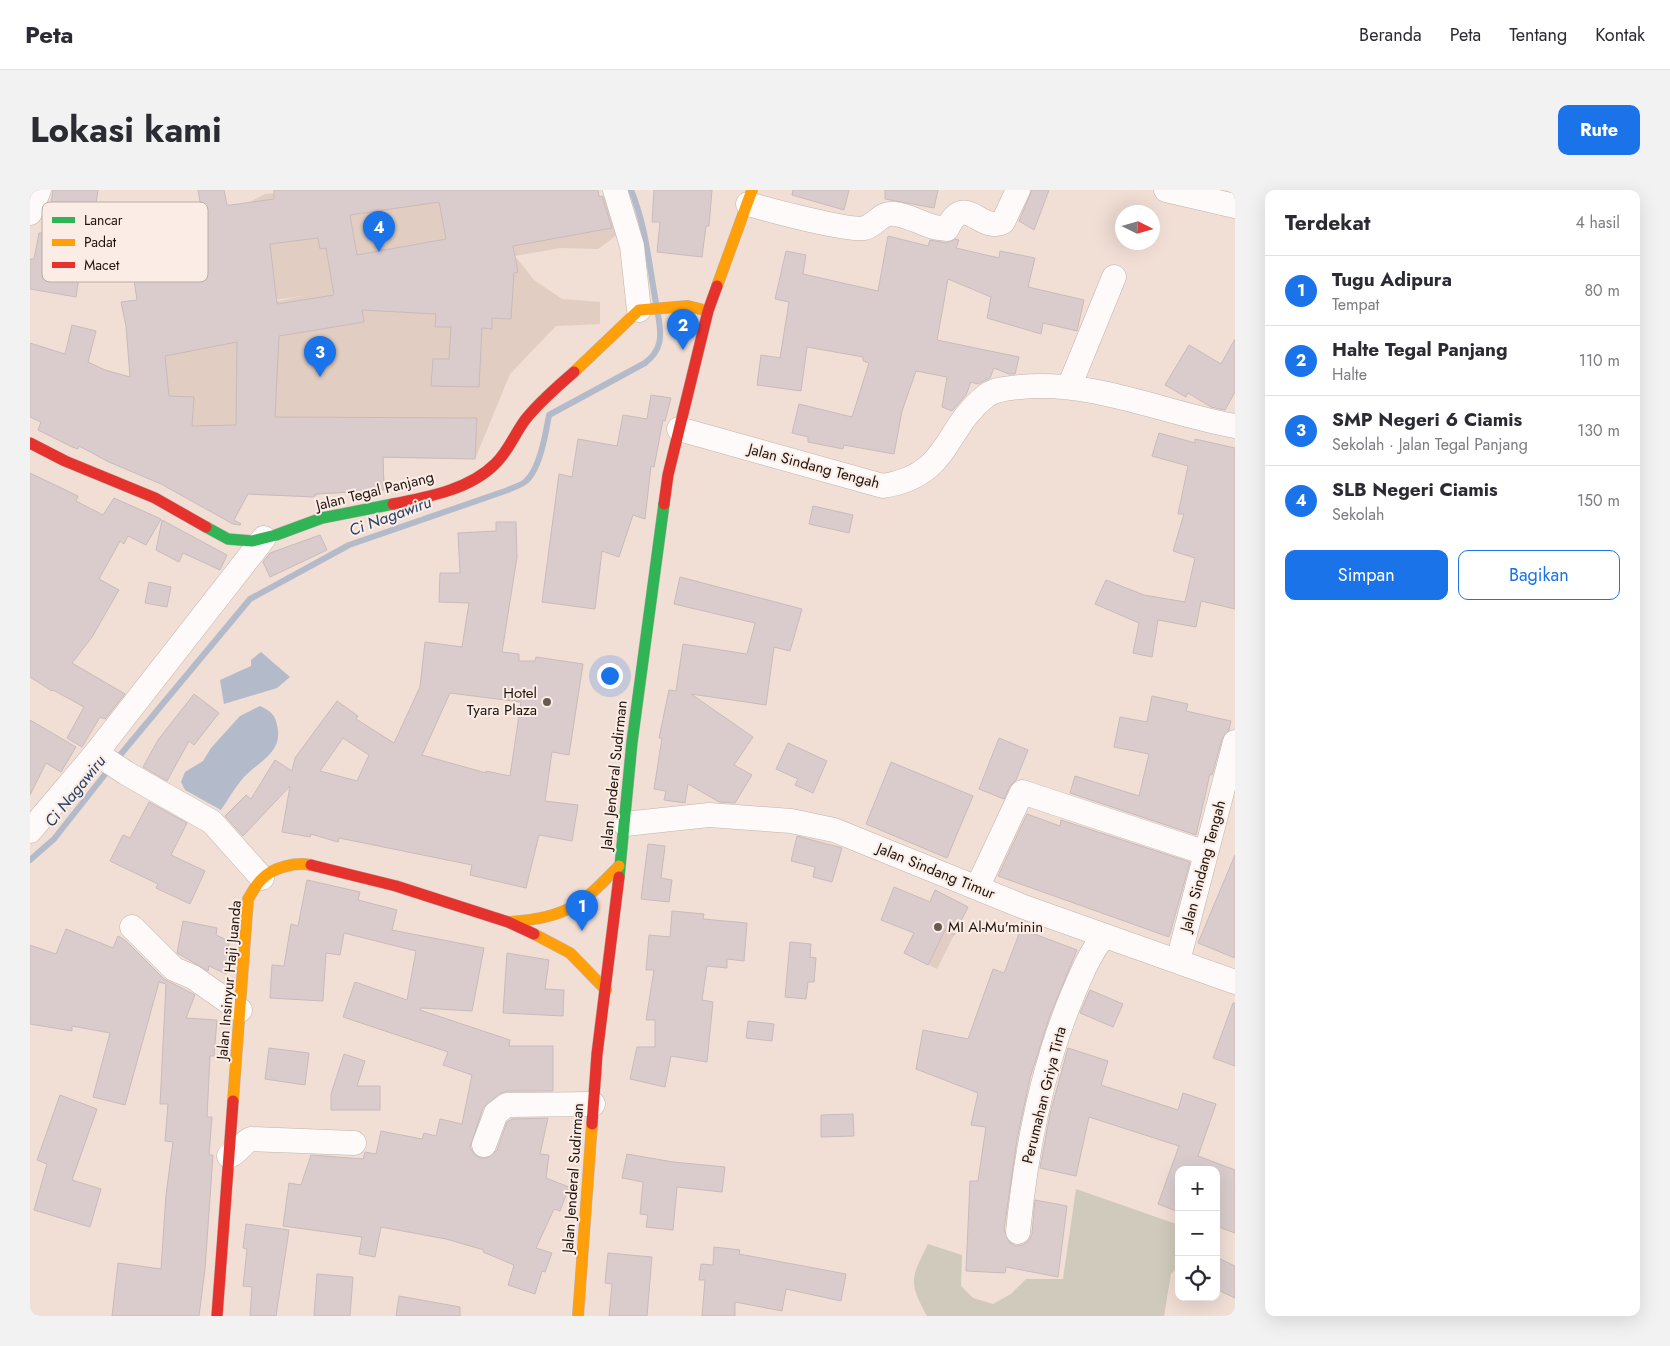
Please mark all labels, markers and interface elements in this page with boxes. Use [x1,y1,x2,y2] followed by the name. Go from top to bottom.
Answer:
[25,17,74,52] text: Peta
[1359,22,1422,48] text: Beranda
[1450,22,1481,48] text: Peta
[1509,22,1567,48] text: Tentang
[1595,22,1645,48] text: Kontak
[30,105,222,155] text: Lokasi kami
[1558,105,1640,155] button: Rute
[42,202,208,282] legend
[1115,205,1160,250] north arrow
[1285,208,1370,238] text: Terdekat
[84,210,123,230] text: Lancar
[363,211,395,252] pin: 4
[1575,211,1620,234] text: 4 hasil
[84,232,117,252] text: Padat
[84,255,120,275] text: Macet
[1332,266,1452,293] text: Tugu Adipura
[1297,279,1305,302] text: 1
[1584,279,1620,302] text: 80 m
[1332,293,1379,316] text: Tempat
[667,309,699,350] pin: 2
[304,336,336,377] pin: 3
[1332,336,1508,363] text: Halte Tegal Panjang
[1296,349,1306,372] text: 2
[1579,349,1620,372] text: 110 m
[1332,363,1367,386] text: Halte
[1332,406,1522,433] text: SMP Negeri 6 Ciamis
[1296,419,1306,442] text: 3
[1577,419,1620,442] text: 130 m
[1332,433,1528,456] text: Sekolah · Jalan Tegal Panjang
[744,437,882,494] street label: Jalan Sindang Tengah
[312,466,436,517] street label: Jalan Tegal Panjang
[1332,476,1498,503] text: SLB Negeri Ciamis
[1295,489,1307,512] text: 4
[1577,489,1620,512] text: 150 m
[346,490,434,542] water label: Ci Nagawiru
[1332,503,1384,526] text: Sekolah
[1285,550,1448,600] button: Simpan
[1458,550,1620,600] button: Bagikan
[597,663,623,689] your location
[467,682,537,721] place label: Hotel Tyara Plaza
[541,696,553,708] marker: Hotel Tyara Plaza
[595,699,633,853] street label: Jalan Jenderal Sudirman
[39,750,111,832] water label: Ci Nagawiru
[1174,798,1231,936] street label: Jalan Sindang Tengah
[872,836,999,905] street label: Jalan Sindang Timur
[566,890,598,931] pin: 1
[211,899,247,1062] street label: Jalan Insinyur Haji Juanda
[948,916,1043,938] place label: MI Al-Mu'minin
[932,921,944,933] marker: MI Al-Mu'minin
[1016,1024,1072,1166] street label: Perumahan Griya Tirta
[557,1102,589,1256] street label: Jalan Jenderal Sudirman
[1175,1166,1220,1301] map controls
[1175,1166,1220,1211] button: +
[1175,1211,1220,1256] button: −
[1175,1256,1220,1301] button: locate

